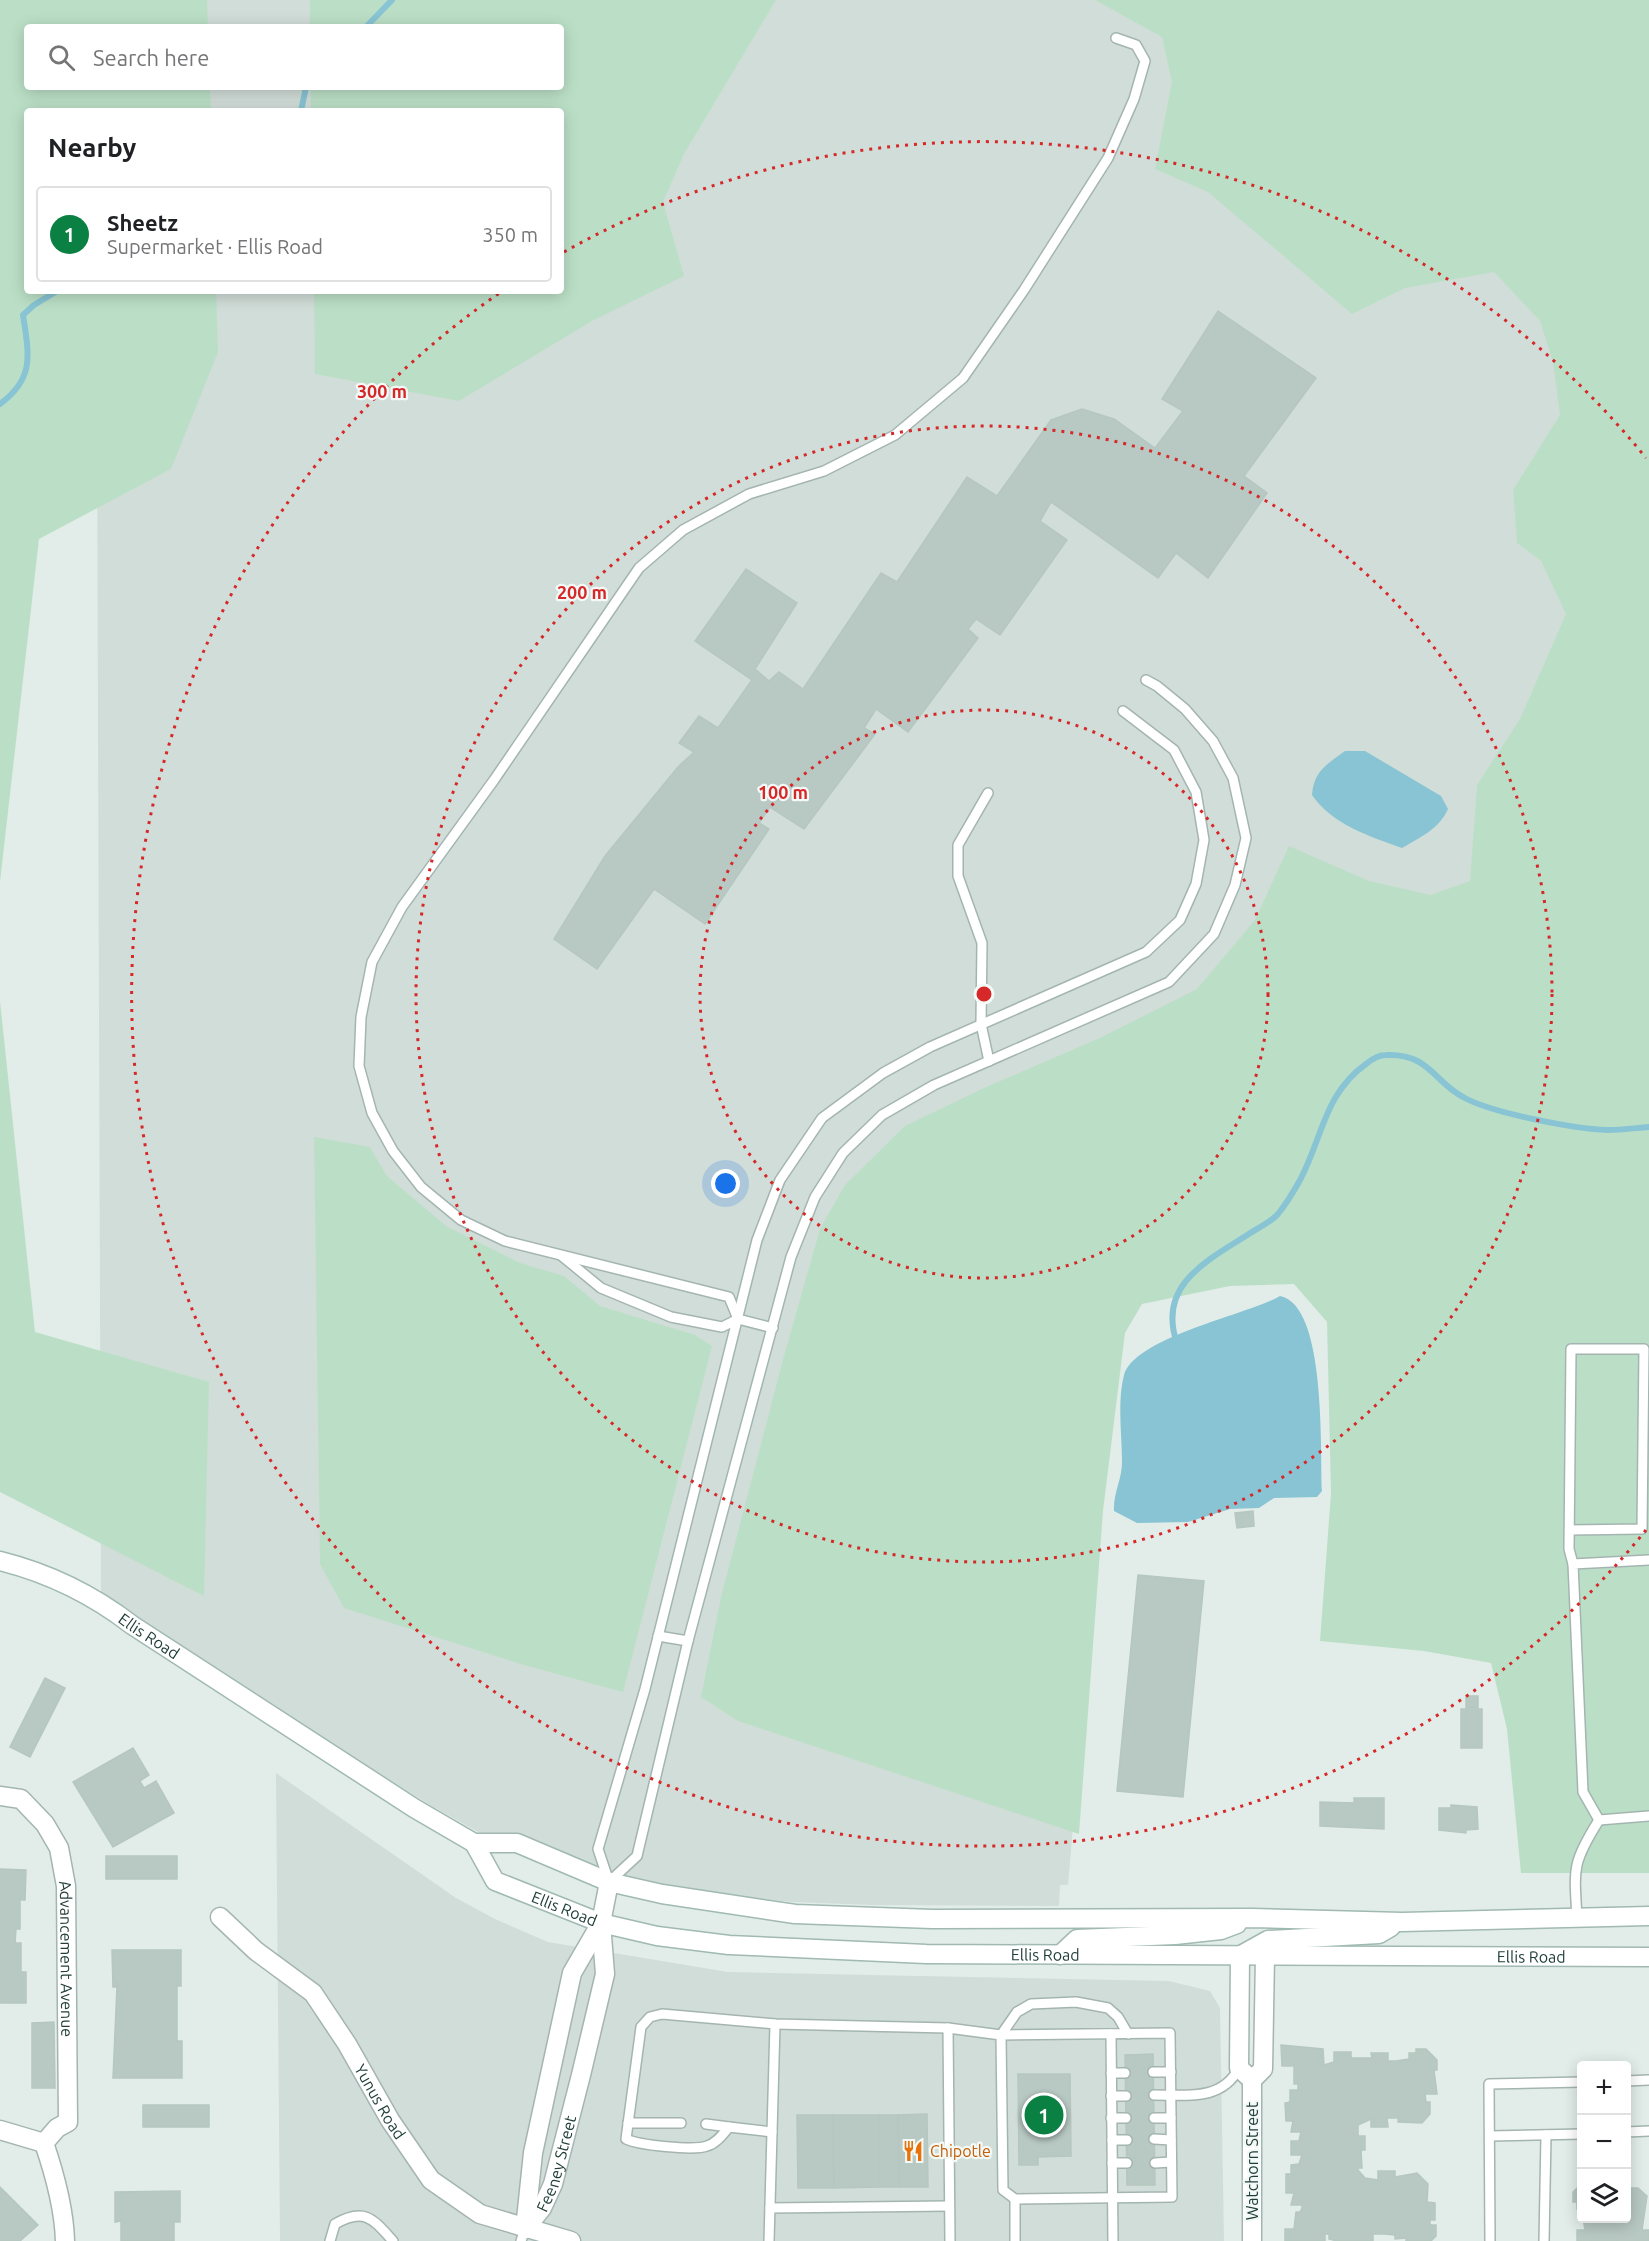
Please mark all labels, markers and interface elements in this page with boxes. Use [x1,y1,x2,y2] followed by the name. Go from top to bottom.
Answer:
[24,24,564,90] search box
[45,41,78,74] icon: search
[93,45,209,70] text: Search here
[48,133,136,162] text: Nearby
[107,210,178,235] text: Sheetz
[64,223,75,246] text: 1
[482,223,538,246] text: 350 m
[107,235,323,258] text: Supermarket · Ellis Road
[357,381,407,401] text: 300 m
[557,582,607,602] text: 200 m
[758,782,808,802] text: 100 m
[974,984,994,1004] centre of rings
[711,1169,740,1198] your location
[115,1609,183,1662] street label: Ellis Road
[56,1879,76,2037] street label: Advancement Avenue
[529,1887,600,1930] street label: Ellis Road
[1011,1945,1080,1964] street label: Ellis Road
[1497,1947,1566,1966] street label: Ellis Road
[351,2061,409,2142] street label: Yunus Road
[1577,2061,1631,2223] map controls
[1577,2061,1631,2115] button: +
[1024,2092,1064,2138] pin: 1
[1243,2101,1261,2220] street label: Watchorn Street
[533,2113,579,2215] street label: Feeney Street
[1577,2115,1631,2169] button: −
[901,2139,925,2163] restaurant icon: Chipotle
[930,2142,991,2160] place label: Chipotle
[1577,2169,1631,2223] button: layers

